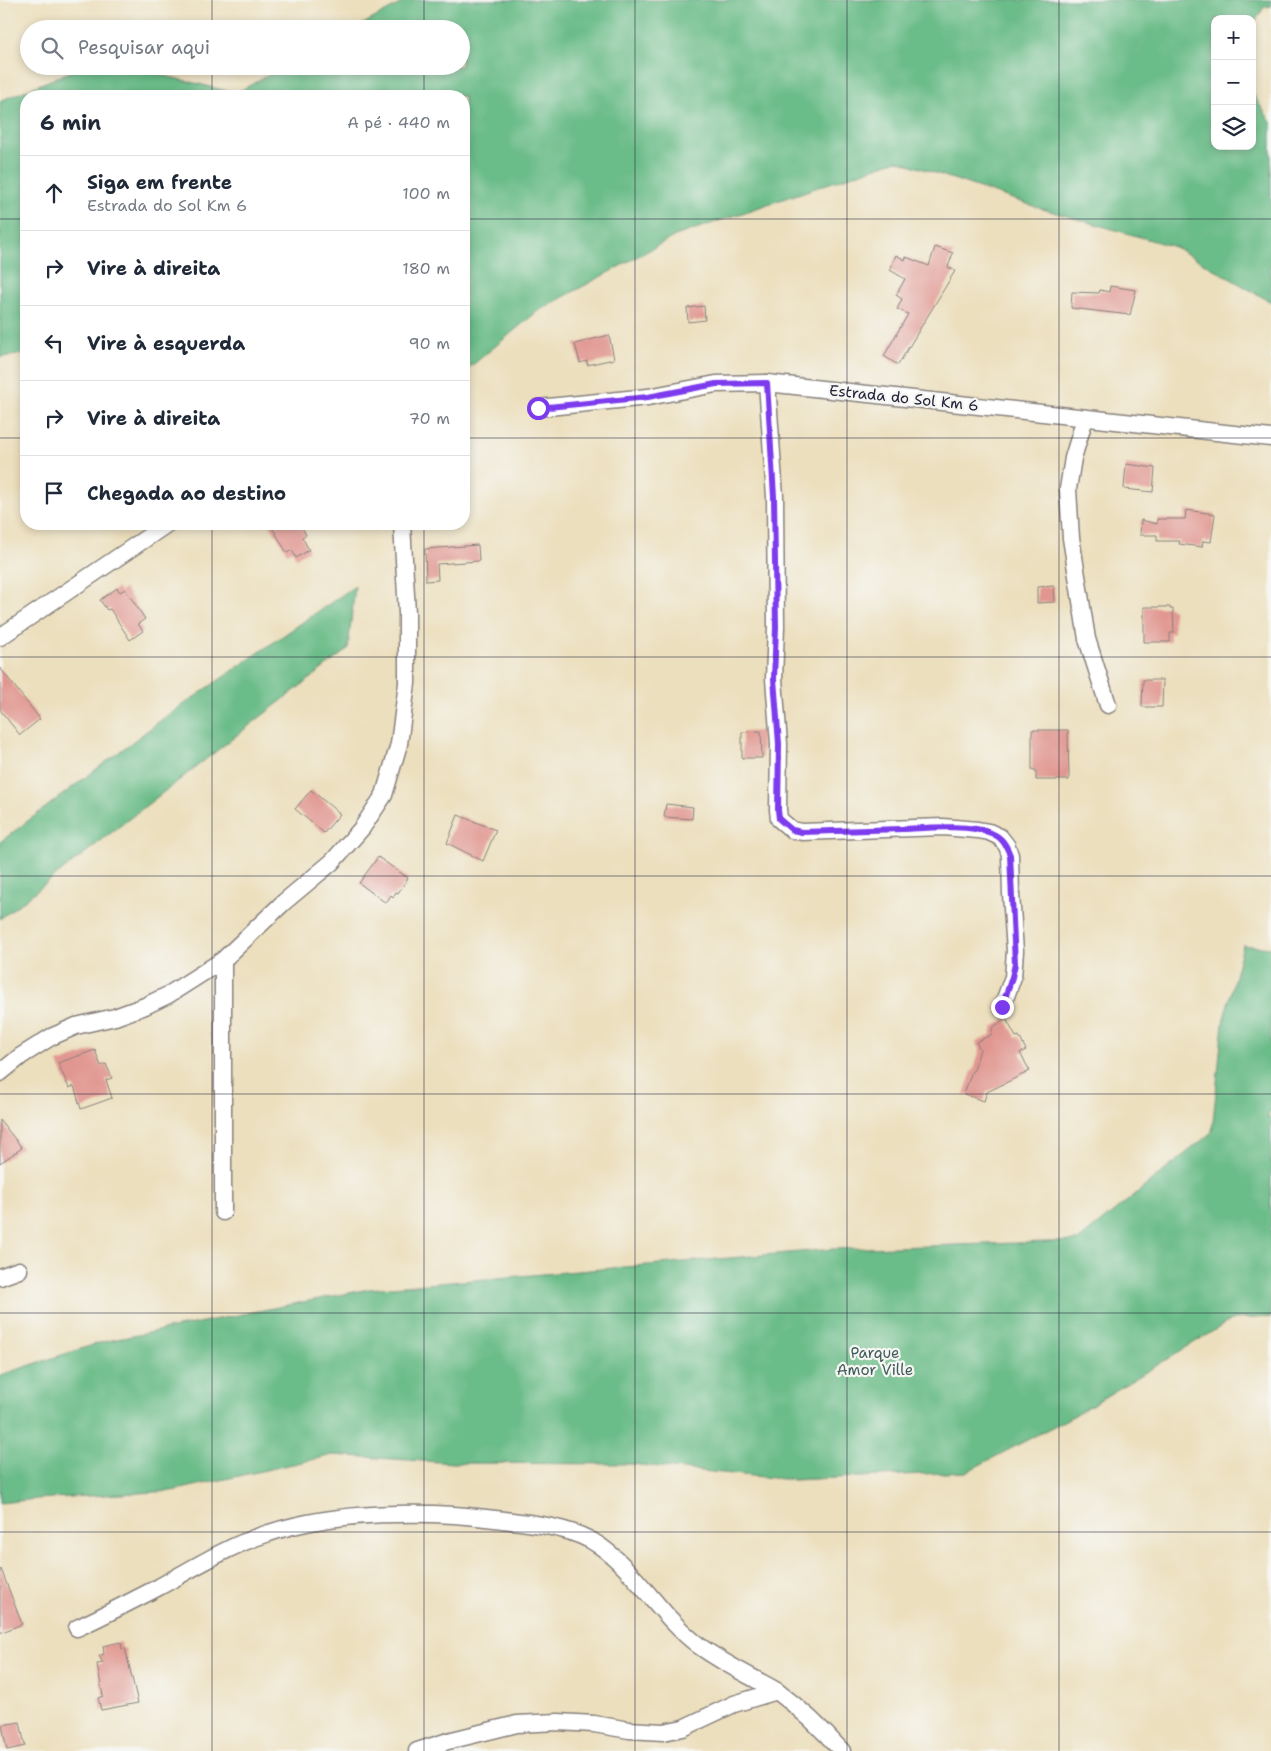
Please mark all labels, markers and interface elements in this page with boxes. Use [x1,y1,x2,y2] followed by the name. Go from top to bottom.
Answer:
[1211,15,1256,150] map controls
[1211,15,1256,60] button: +
[20,20,470,75] search box
[38,34,66,62] icon: search
[78,35,210,60] text: Pesquisar aqui
[1211,60,1256,105] button: −
[1211,105,1256,150] button: layers
[40,109,101,137] text: 6 min
[347,112,450,133] text: A pé · 440 m
[87,170,232,195] text: Siga em frente
[40,179,68,207] icon: ahead
[402,183,450,204] text: 100 m
[87,195,247,216] text: Estrada do Sol Km 6
[40,254,68,282] icon: right
[87,256,220,281] text: Vire à direita
[402,258,450,279] text: 180 m
[40,329,68,357] icon: left
[87,331,245,356] text: Vire à esquerda
[409,333,450,354] text: 90 m
[828,380,980,416] street label: Estrada do Sol Km 6
[527,397,550,420] route start
[40,404,68,432] icon: right
[87,406,220,431] text: Vire à direita
[409,408,450,429] text: 70 m
[40,479,68,507] icon: arrive
[87,481,286,506] text: Chegada ao destino
[991,996,1014,1019] route end
[837,1343,913,1380] park label: Parque Amor Ville

